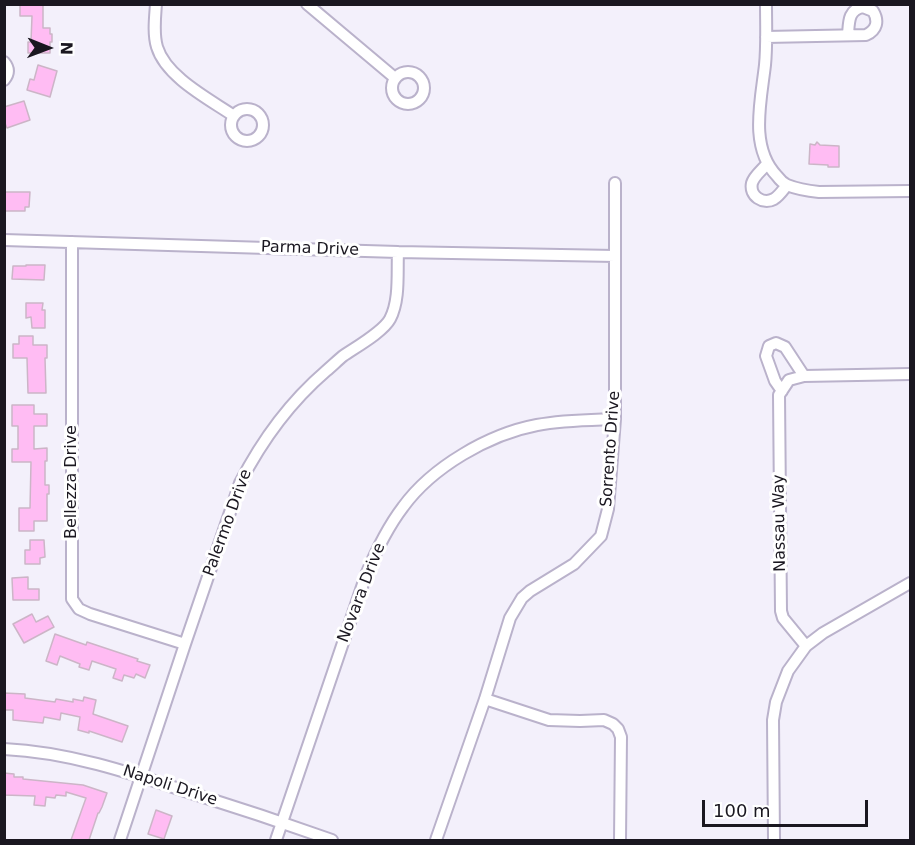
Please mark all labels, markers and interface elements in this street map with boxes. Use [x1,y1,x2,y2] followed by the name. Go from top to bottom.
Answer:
[18,18,78,78] north arrow
[57,41,76,55] text: N
[261,238,359,260] street label: Parma Drive
[597,390,625,508] street label: Sorrento Drive
[62,425,82,539] street label: Bellezza Drive
[200,467,256,579] street label: Palermo Drive
[770,474,790,572] street label: Nassau Way
[334,540,390,646] street label: Novara Drive
[120,762,220,810] street label: Napoli Drive
[705,788,872,826] scale bar
[713,800,771,821] text: 100 m

